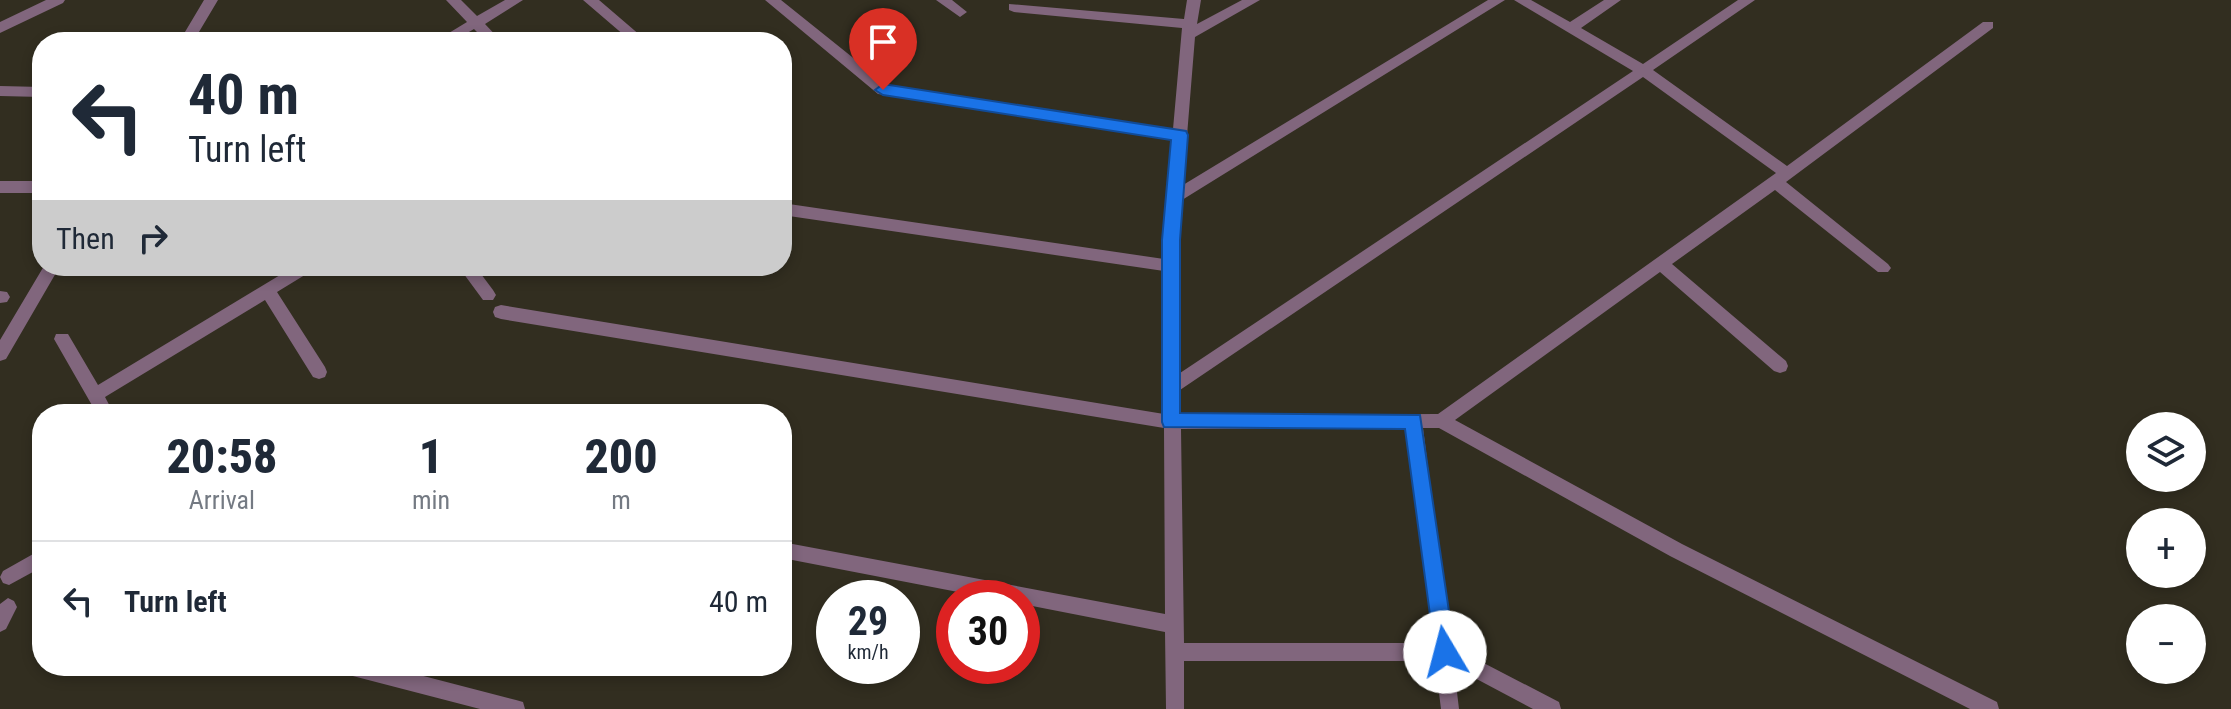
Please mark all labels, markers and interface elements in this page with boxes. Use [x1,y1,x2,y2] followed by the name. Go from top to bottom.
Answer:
[849,8,917,90] pin
[861,20,905,64] icon: arrive
[188,62,299,128] text: 40 m
[56,64,160,168] icon: left
[188,129,306,171] text: Turn left
[131,216,175,260] icon: right
[56,221,115,256] text: Then
[2126,412,2206,684] map controls
[2126,412,2206,492] button: layers
[166,428,278,485] text: 20:58
[419,428,443,485] text: 1
[584,428,658,485] text: 200
[189,485,255,515] text: Arrival
[412,485,450,515] text: min
[611,485,631,515] text: m
[2126,508,2206,588] button: +
[56,579,100,623] icon: left
[936,580,1040,684] speed limit sign: 30
[124,584,227,619] text: Turn left
[709,584,768,619] text: 40 m
[848,598,888,645] text: 29
[2126,604,2206,684] button: −
[1403,610,1487,694] position arrow
[847,640,889,664] text: km/h

